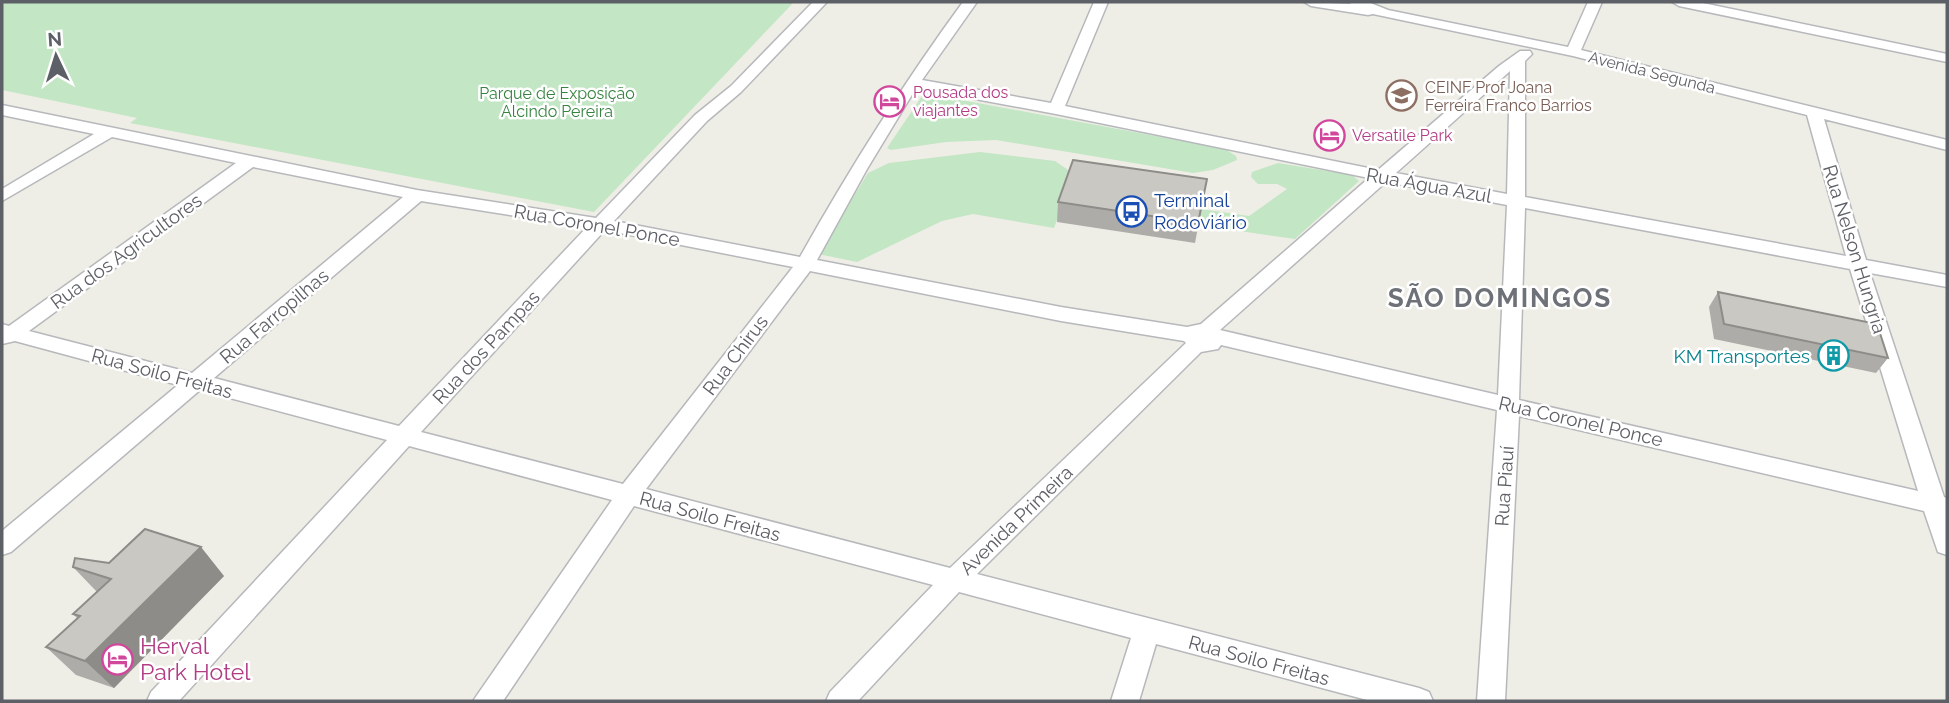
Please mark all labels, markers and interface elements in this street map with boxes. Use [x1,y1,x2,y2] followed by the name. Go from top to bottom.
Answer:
[21,21,91,91] north arrow
[47,28,63,51] text: N
[1587,48,1717,97] street label: Avenida Segunda
[1425,78,1592,115] place label: CEINF Prof Joana Ferreira Franco Barrios
[1385,79,1419,113] school or university icon: CEINF Prof Joana Ferreira Franco Barrios
[913,83,1008,120] place label: Pousada dos viajantes
[479,84,635,121] park label: Parque de Exposição Alcindo Pereira
[873,84,907,118] hotel icon: Pousada dos viajantes
[1312,118,1346,152] hotel icon: Versatile Park
[1352,126,1453,145] place label: Versatile Park
[1819,162,1891,336] street label: Rua Nelson Hungria
[1365,163,1494,207] street label: Rua Água Azul
[46,189,206,313] street label: Rua dos Agricultores
[1154,189,1247,233] place label: Terminal Rodoviário
[1114,194,1148,228] bus stop icon: Terminal Rodoviário
[512,200,682,250] street label: Rua Coronel Ponce
[215,264,333,368] street label: Rua Farropilhas
[1388,283,1612,313] district label: SÃO DOMINGOS
[428,286,544,408] street label: Rua dos Pampas
[698,311,772,399] street label: Rua Chirus
[1816,339,1850,373] building icon: KM Transportes
[89,344,235,402] street label: Rua Soilo Freitas
[1673,345,1810,367] place label: KM Transportes
[1497,391,1665,451] street label: Rua Coronel Ponce
[1490,444,1518,527] street label: Rua Piauí
[955,461,1077,579] street label: Avenida Primeira
[637,487,783,545] street label: Rua Soilo Freitas
[1186,631,1332,689] street label: Rua Soilo Freitas
[140,632,251,685] place label: Herval Park Hotel
[100,642,134,676] hotel icon: Herval Park Hotel

